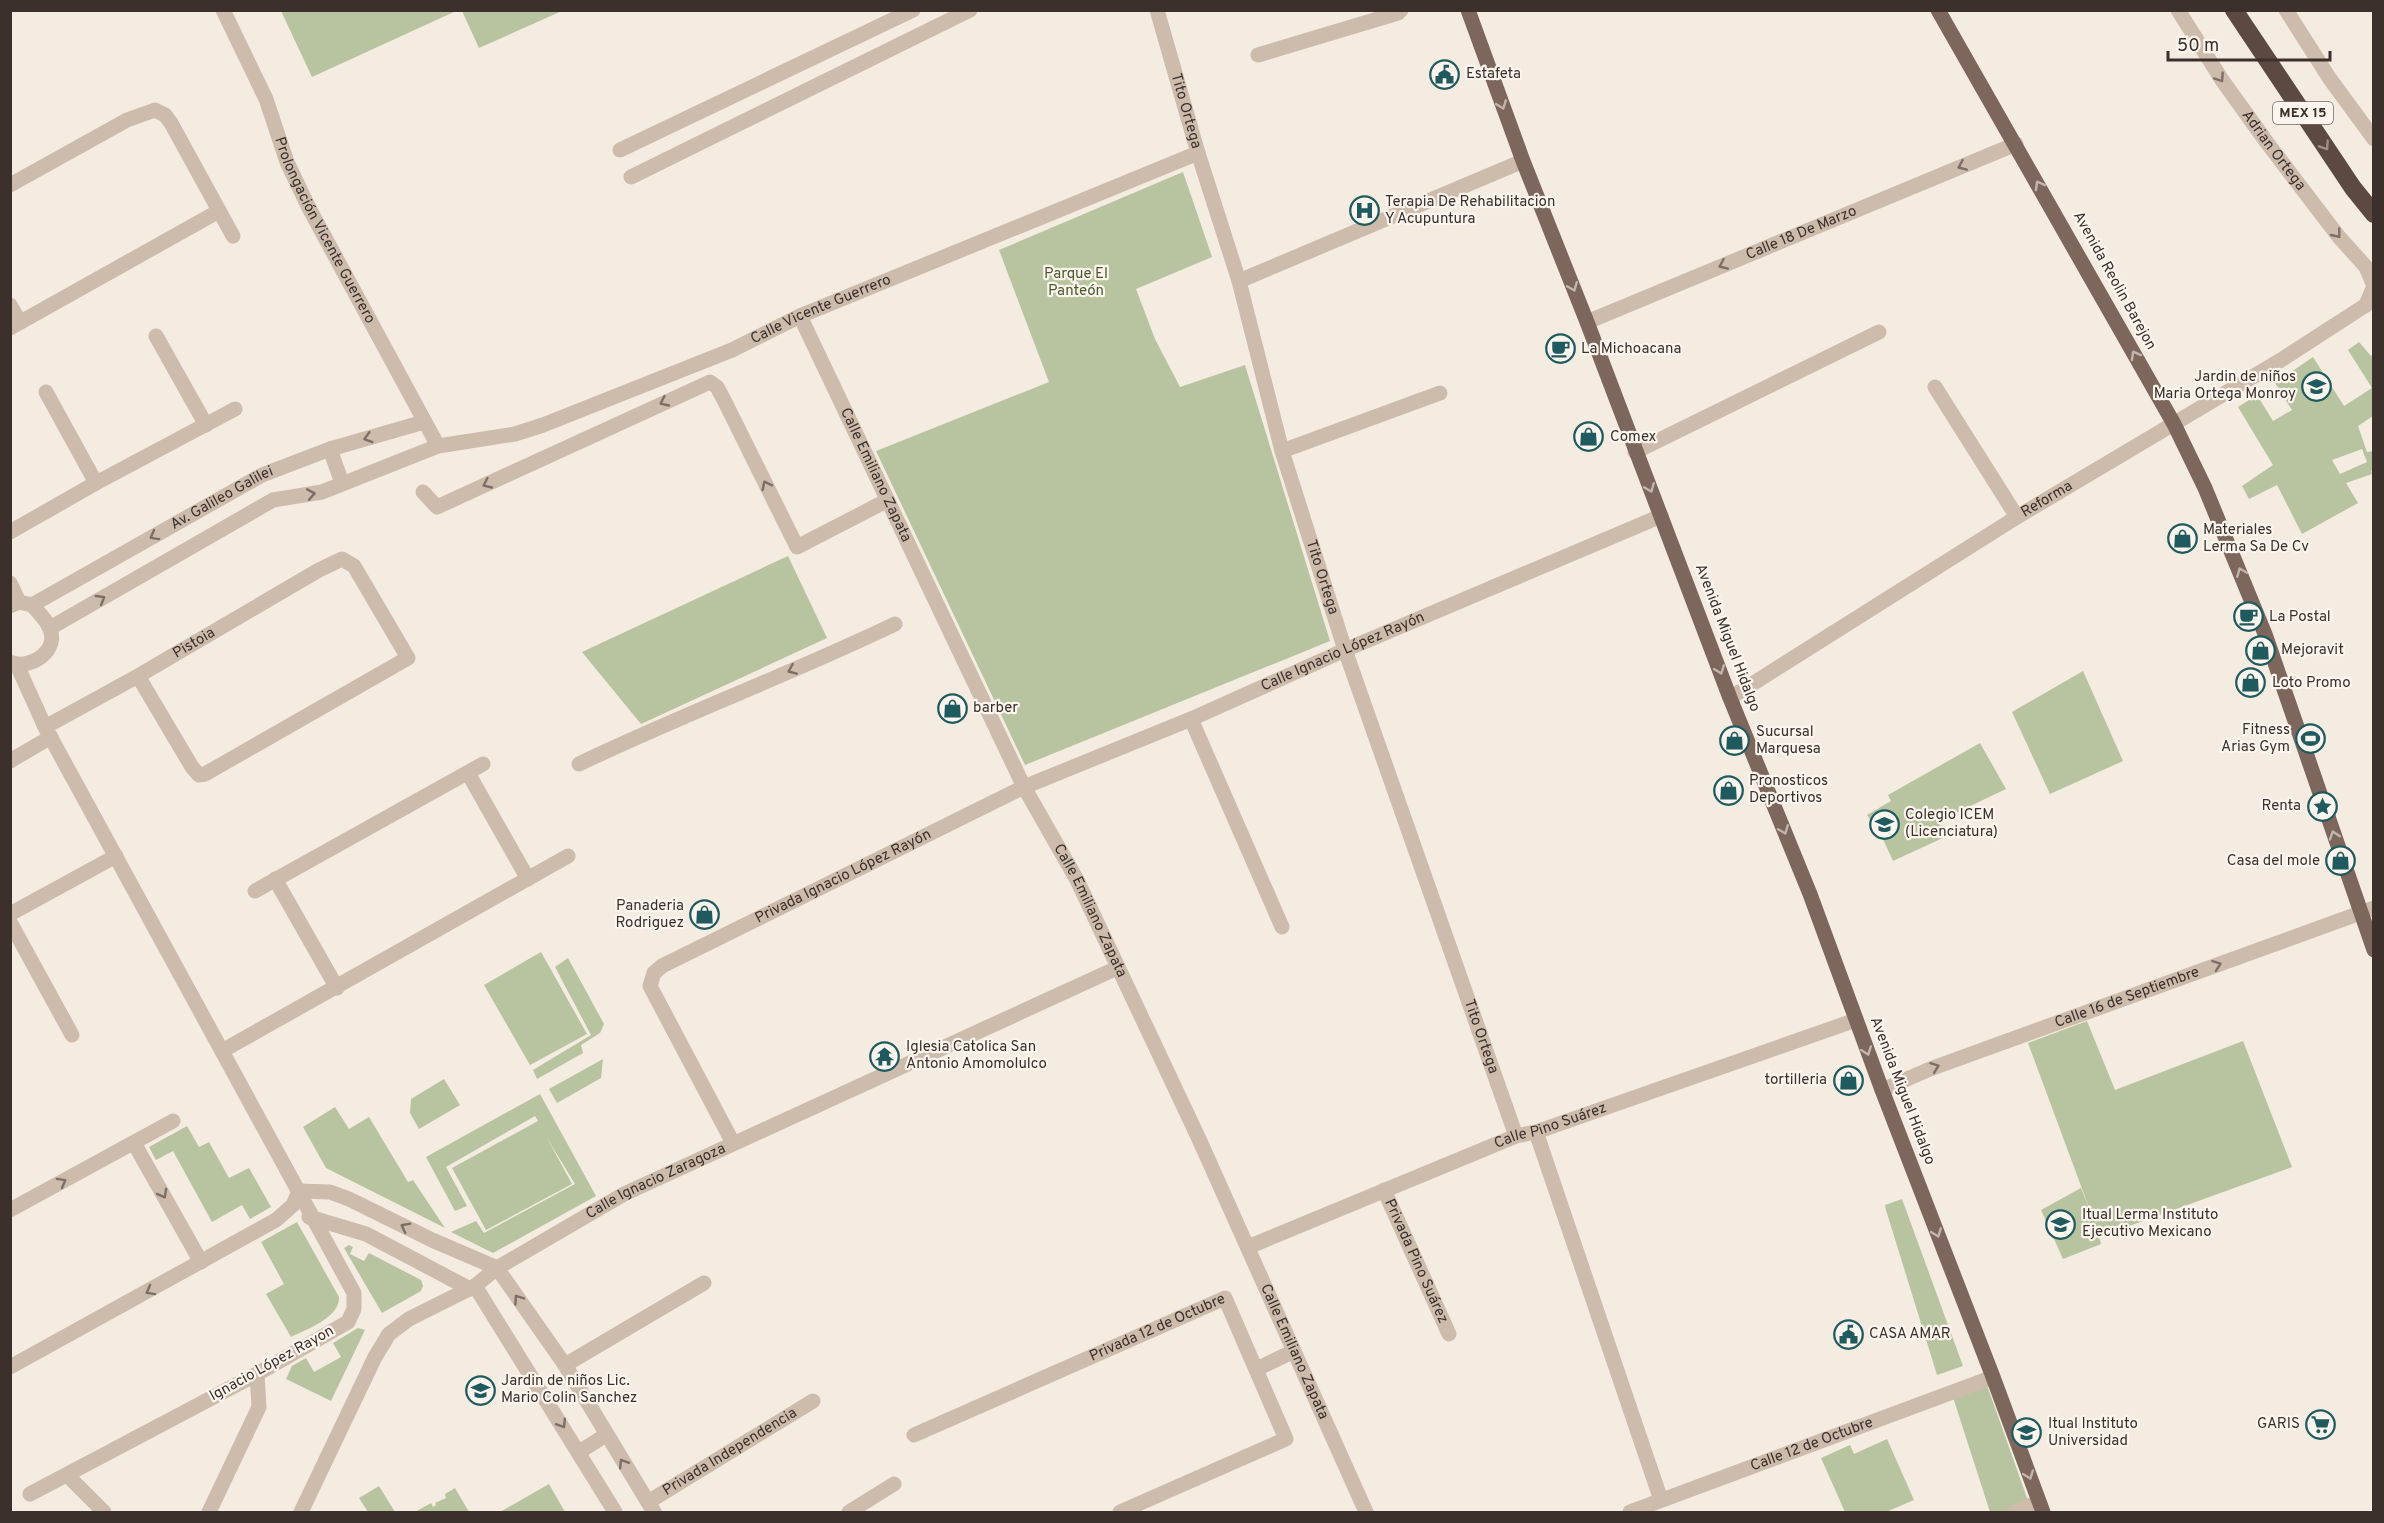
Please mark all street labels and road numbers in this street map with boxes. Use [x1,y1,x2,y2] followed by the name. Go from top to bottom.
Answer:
[1166,71,1206,151] street label: Tito Ortega
[2273,102,2333,124] road number: MEX 15
[2237,107,2310,194] street label: Adrian Ortega
[270,135,379,327] street label: Prolongación Vicente Guerrero
[1743,202,1860,265] street label: Calle 18 De Marzo
[2068,208,2160,354] street label: Avenida Reolin Barejon
[747,270,894,349] street label: Calle Vicente Guerrero
[836,405,916,545] street label: Calle Emiliano Zapata
[167,462,276,534] street label: Av. Galileo Galilei
[2018,477,2076,522] street label: Reforma
[1301,538,1343,617] street label: Tito Ortega
[1690,561,1764,715] street label: Avenida Miguel Hidalgo
[1258,608,1428,696] street label: Calle Ignacio López Rayón
[169,623,219,663] street label: Pistoia
[752,825,934,928] street label: Privada Ignacio López Rayón
[1049,841,1131,981] street label: Calle Emiliano Zapata
[2052,963,2202,1032] street label: Calle 16 de Septiembre
[1459,997,1503,1076] street label: Tito Ortega
[1865,1014,1939,1168] street label: Avenida Miguel Hidalgo
[1491,1099,1609,1153] street label: Calle Pino Suárez
[582,1139,729,1224] street label: Calle Ignacio Zaragoza
[1380,1196,1452,1326] street label: Privada Pino Suárez
[1256,1281,1333,1423] street label: Calle Emiliano Zapata
[1087,1290,1228,1366] street label: Privada 12 de Octubre
[206,1322,338,1406] street label: Ignacio López Rayon
[659,1404,801,1500] street label: Privada Independencia
[1748,1413,1876,1476] street label: Calle 12 de Octubre

